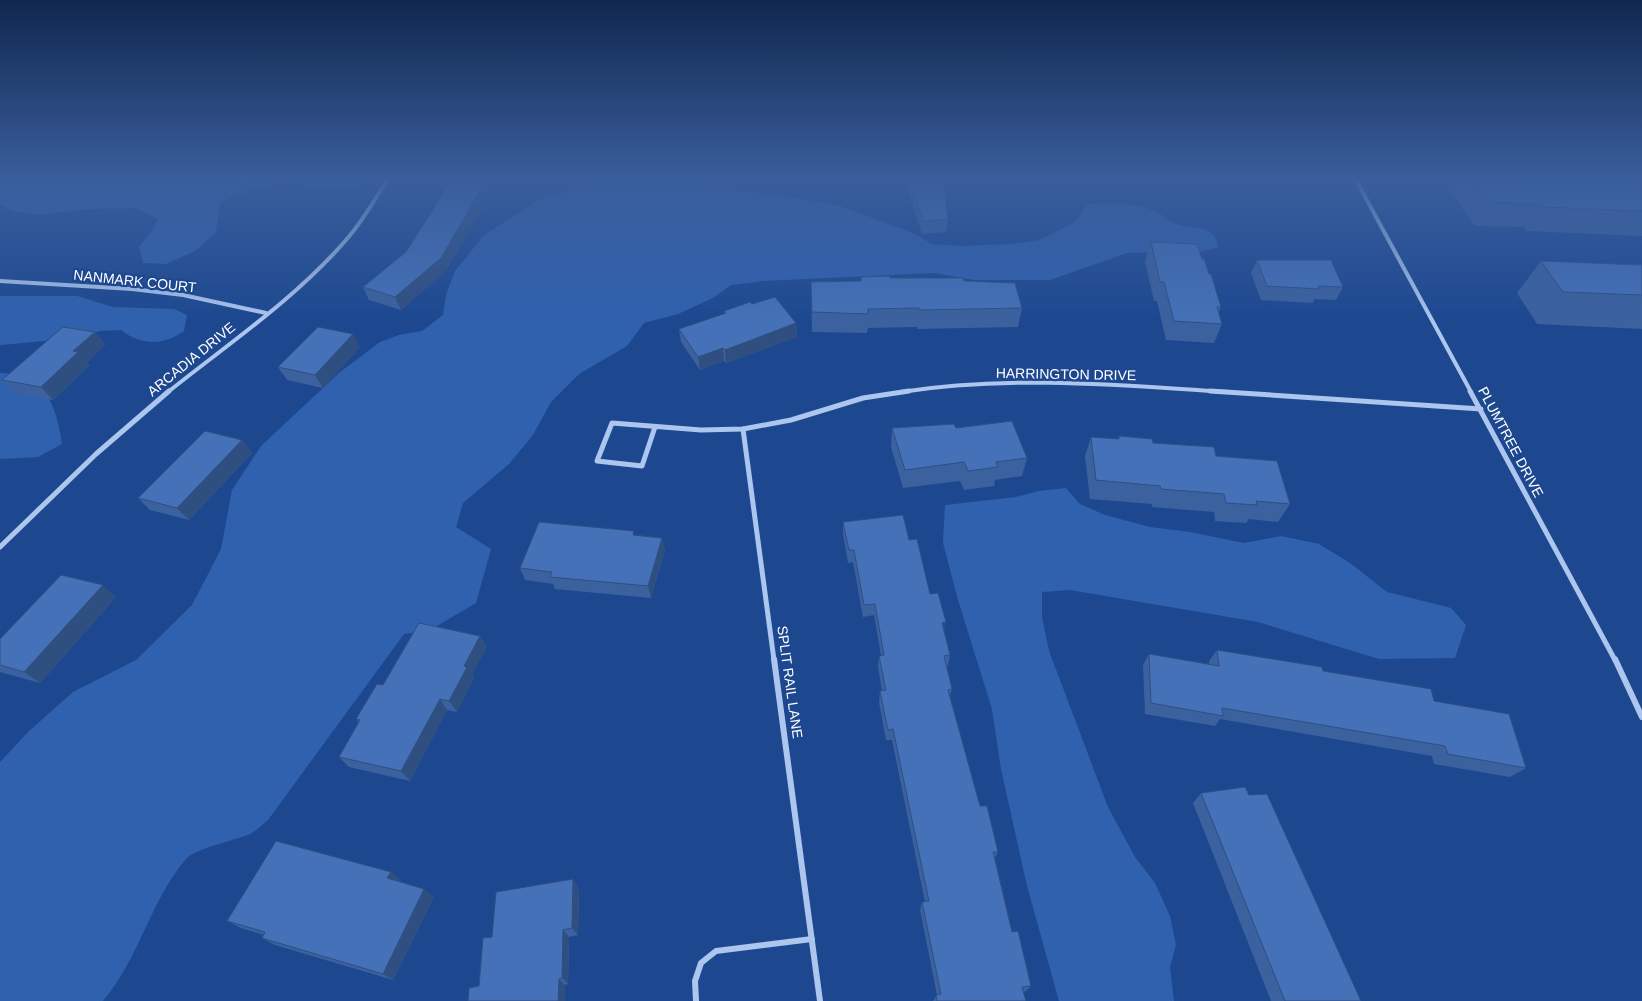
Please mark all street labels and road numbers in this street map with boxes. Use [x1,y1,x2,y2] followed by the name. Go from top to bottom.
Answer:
[73,267,198,295] street label: NANMARK COURT
[144,319,238,399] street label: ARCADIA DRIVE
[996,365,1136,383] street label: HARRINGTON DRIVE
[1475,384,1547,500] street label: PLUMTREE DRIVE
[774,625,806,739] street label: SPLIT RAIL LANE

